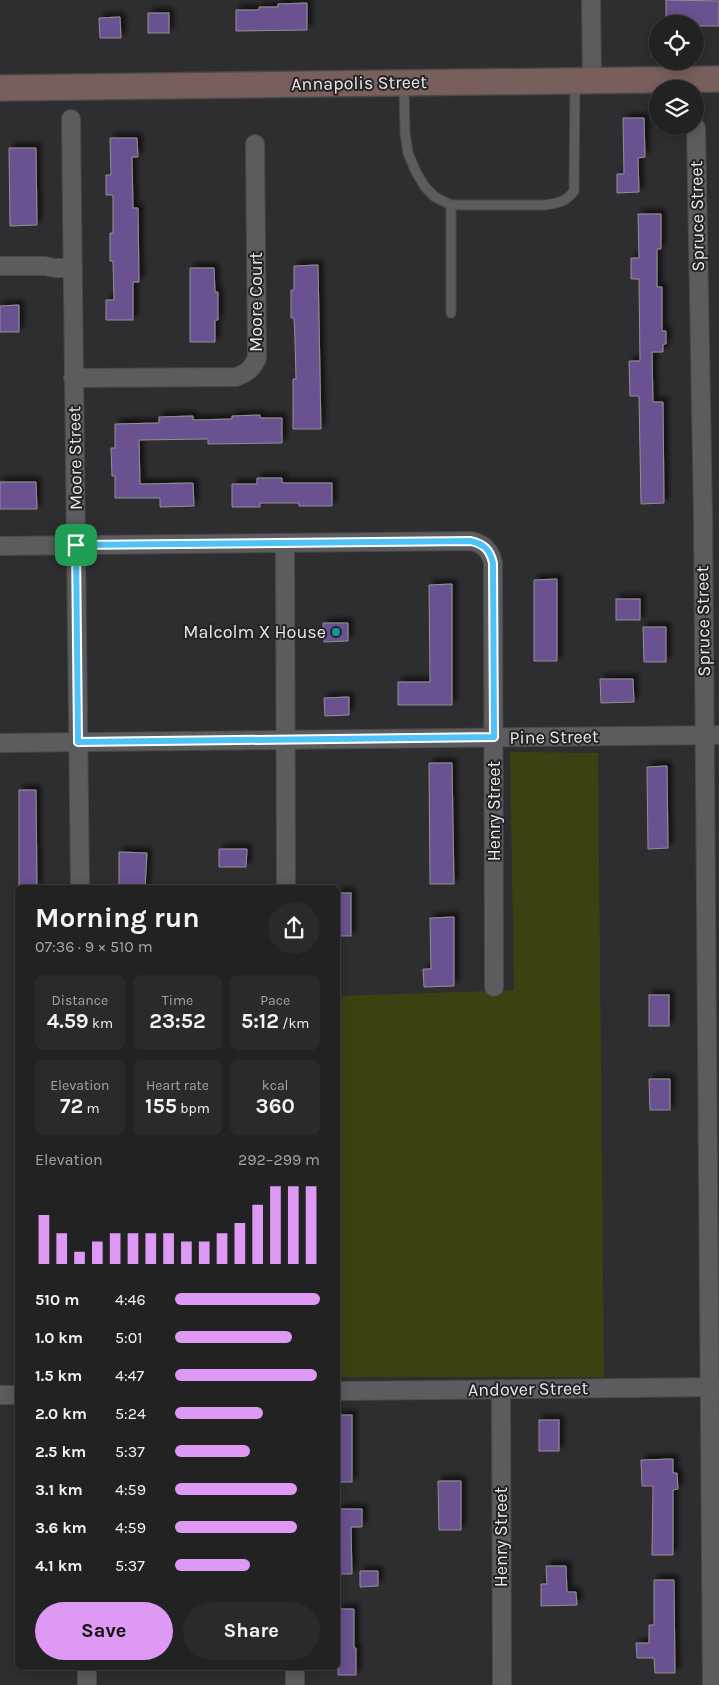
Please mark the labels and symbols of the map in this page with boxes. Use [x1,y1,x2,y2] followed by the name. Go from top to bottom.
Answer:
[291,71,427,95] street label: Annapolis Street
[685,160,709,272] street label: Spruce Street
[245,252,267,352] street label: Moore Court
[63,405,87,510] street label: Moore Street
[55,524,97,566] pin
[691,565,715,677] street label: Spruce Street
[183,621,326,643] place label: Malcolm X House
[330,626,342,638] marker: Malcolm X House
[509,725,599,749] street label: Pine Street
[483,760,505,861] street label: Henry Street
[468,1377,589,1401] street label: Andover Street
[490,1486,512,1587] street label: Henry Street

